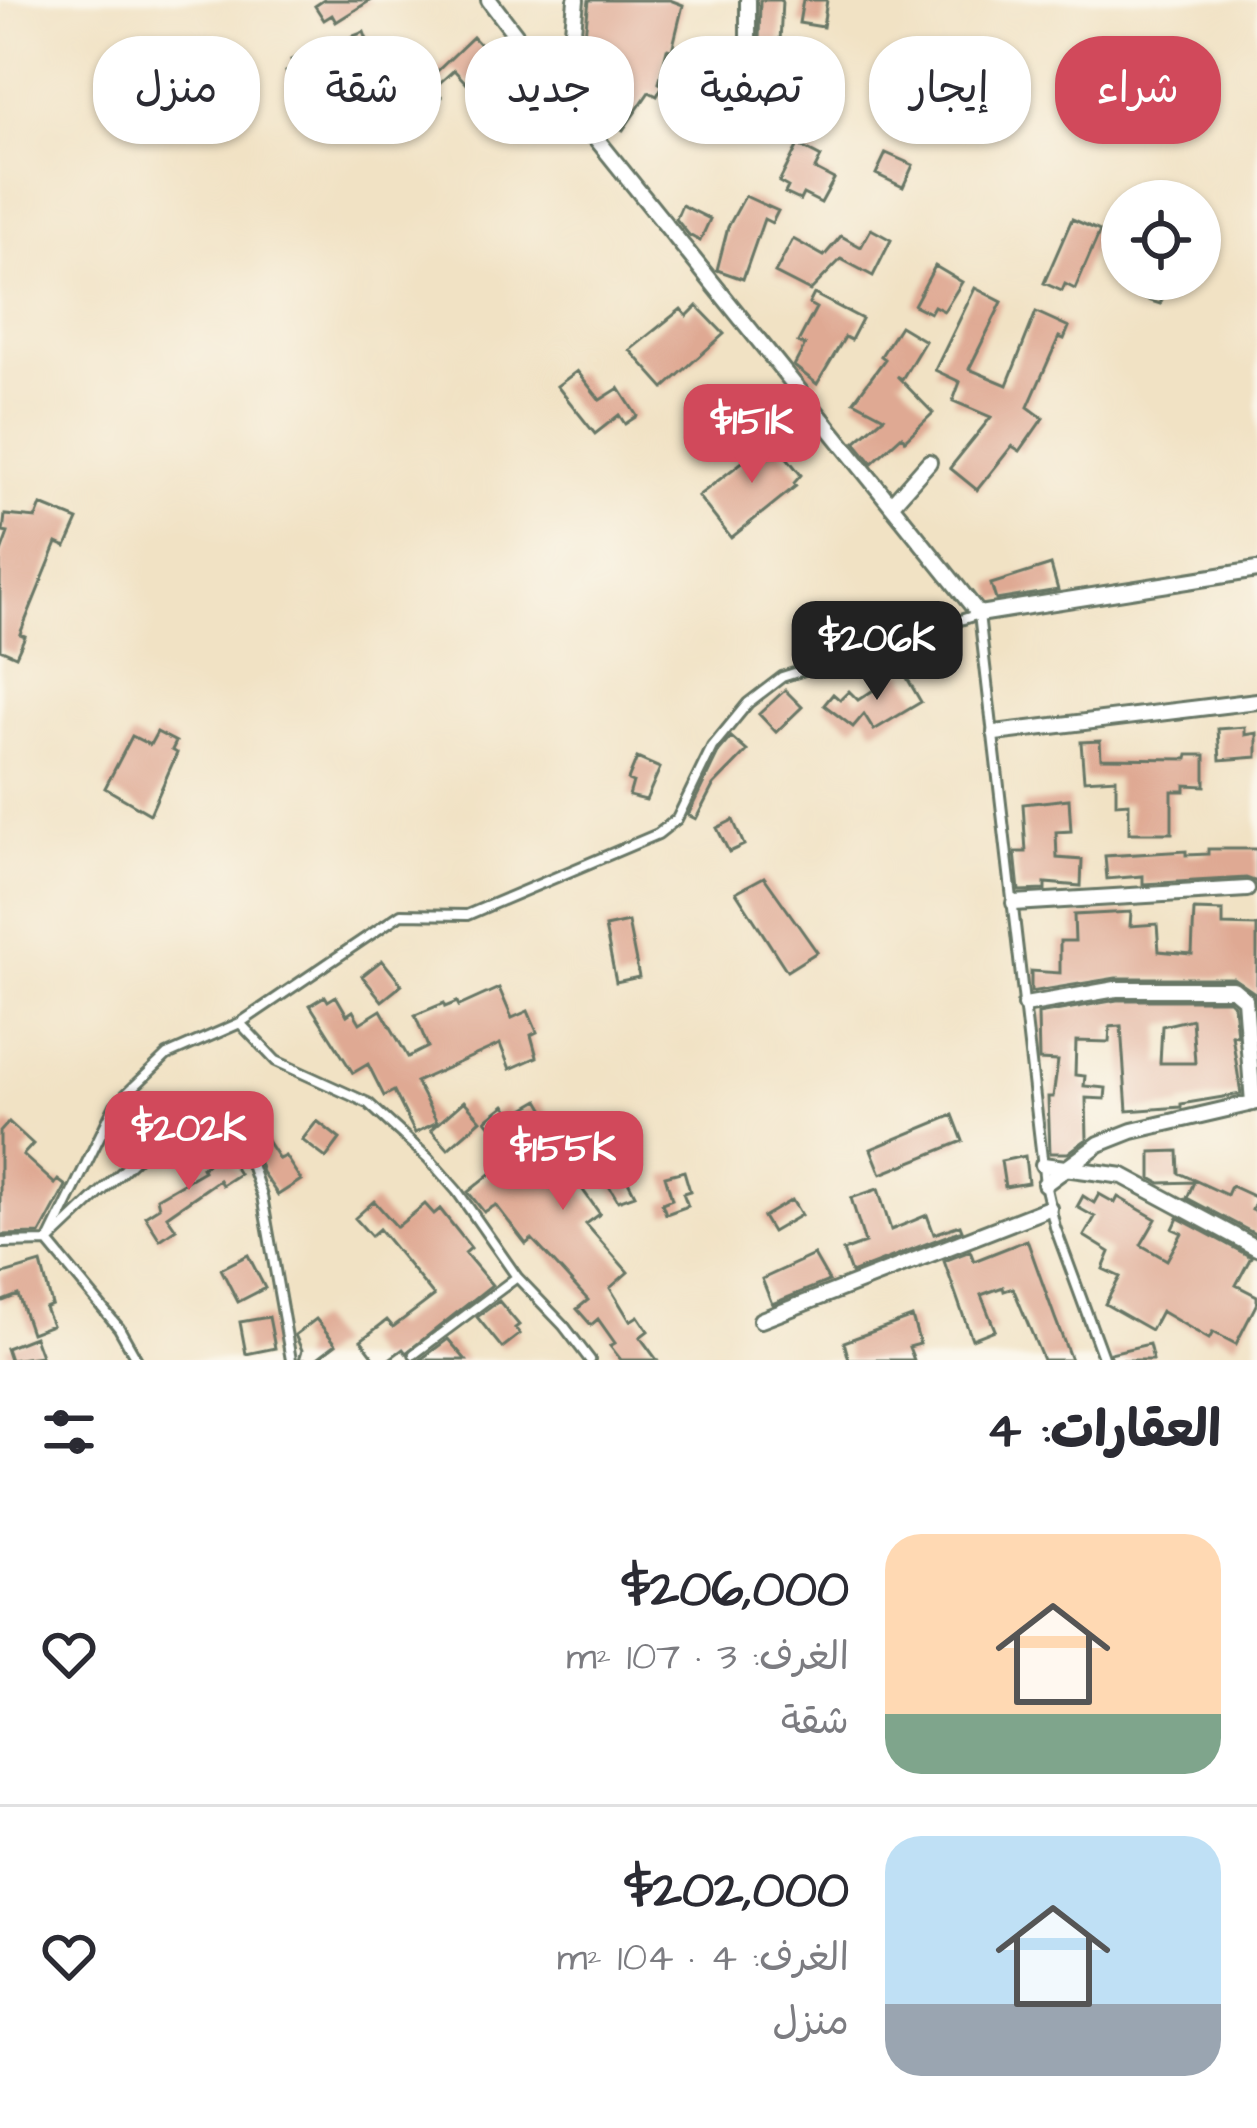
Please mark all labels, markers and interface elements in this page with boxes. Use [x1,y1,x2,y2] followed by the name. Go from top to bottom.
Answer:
[93,36,260,144] chip: منزل
[284,36,441,144] chip: شقة
[465,36,634,144] chip: جديد
[658,36,845,144] chip: تصفية
[869,36,1031,144] chip: إيجار
[1055,36,1221,144] chip: شراء
[1101,180,1221,300] map controls
[1101,180,1221,300] button: locate
[668,384,836,486] pin: $151K
[711,396,793,450] text: $151K
[793,601,961,703] pin: $206K
[819,613,935,667] text: $206K
[105,1091,273,1193] pin: $202K
[132,1103,246,1157] text: $202K
[479,1111,647,1213] pin: $155K
[510,1123,616,1177] text: $155K
[986,1396,1221,1467] text: العقارات: 4
[36,1399,102,1465] icon: filters
[622,1555,849,1626] text: $206,000
[981,1582,1125,1726] icon: home
[36,1621,102,1687] icon: heart
[566,1631,849,1685] text: الغرف: 3 · 107 m²
[781,1695,849,1749] text: شقة
[624,1856,849,1927] text: $202,000
[981,1884,1125,2028] icon: home
[36,1923,102,1989] icon: heart
[557,1932,849,1986] text: الغرف: 4 · 104 m²
[772,1996,849,2050] text: منزل

